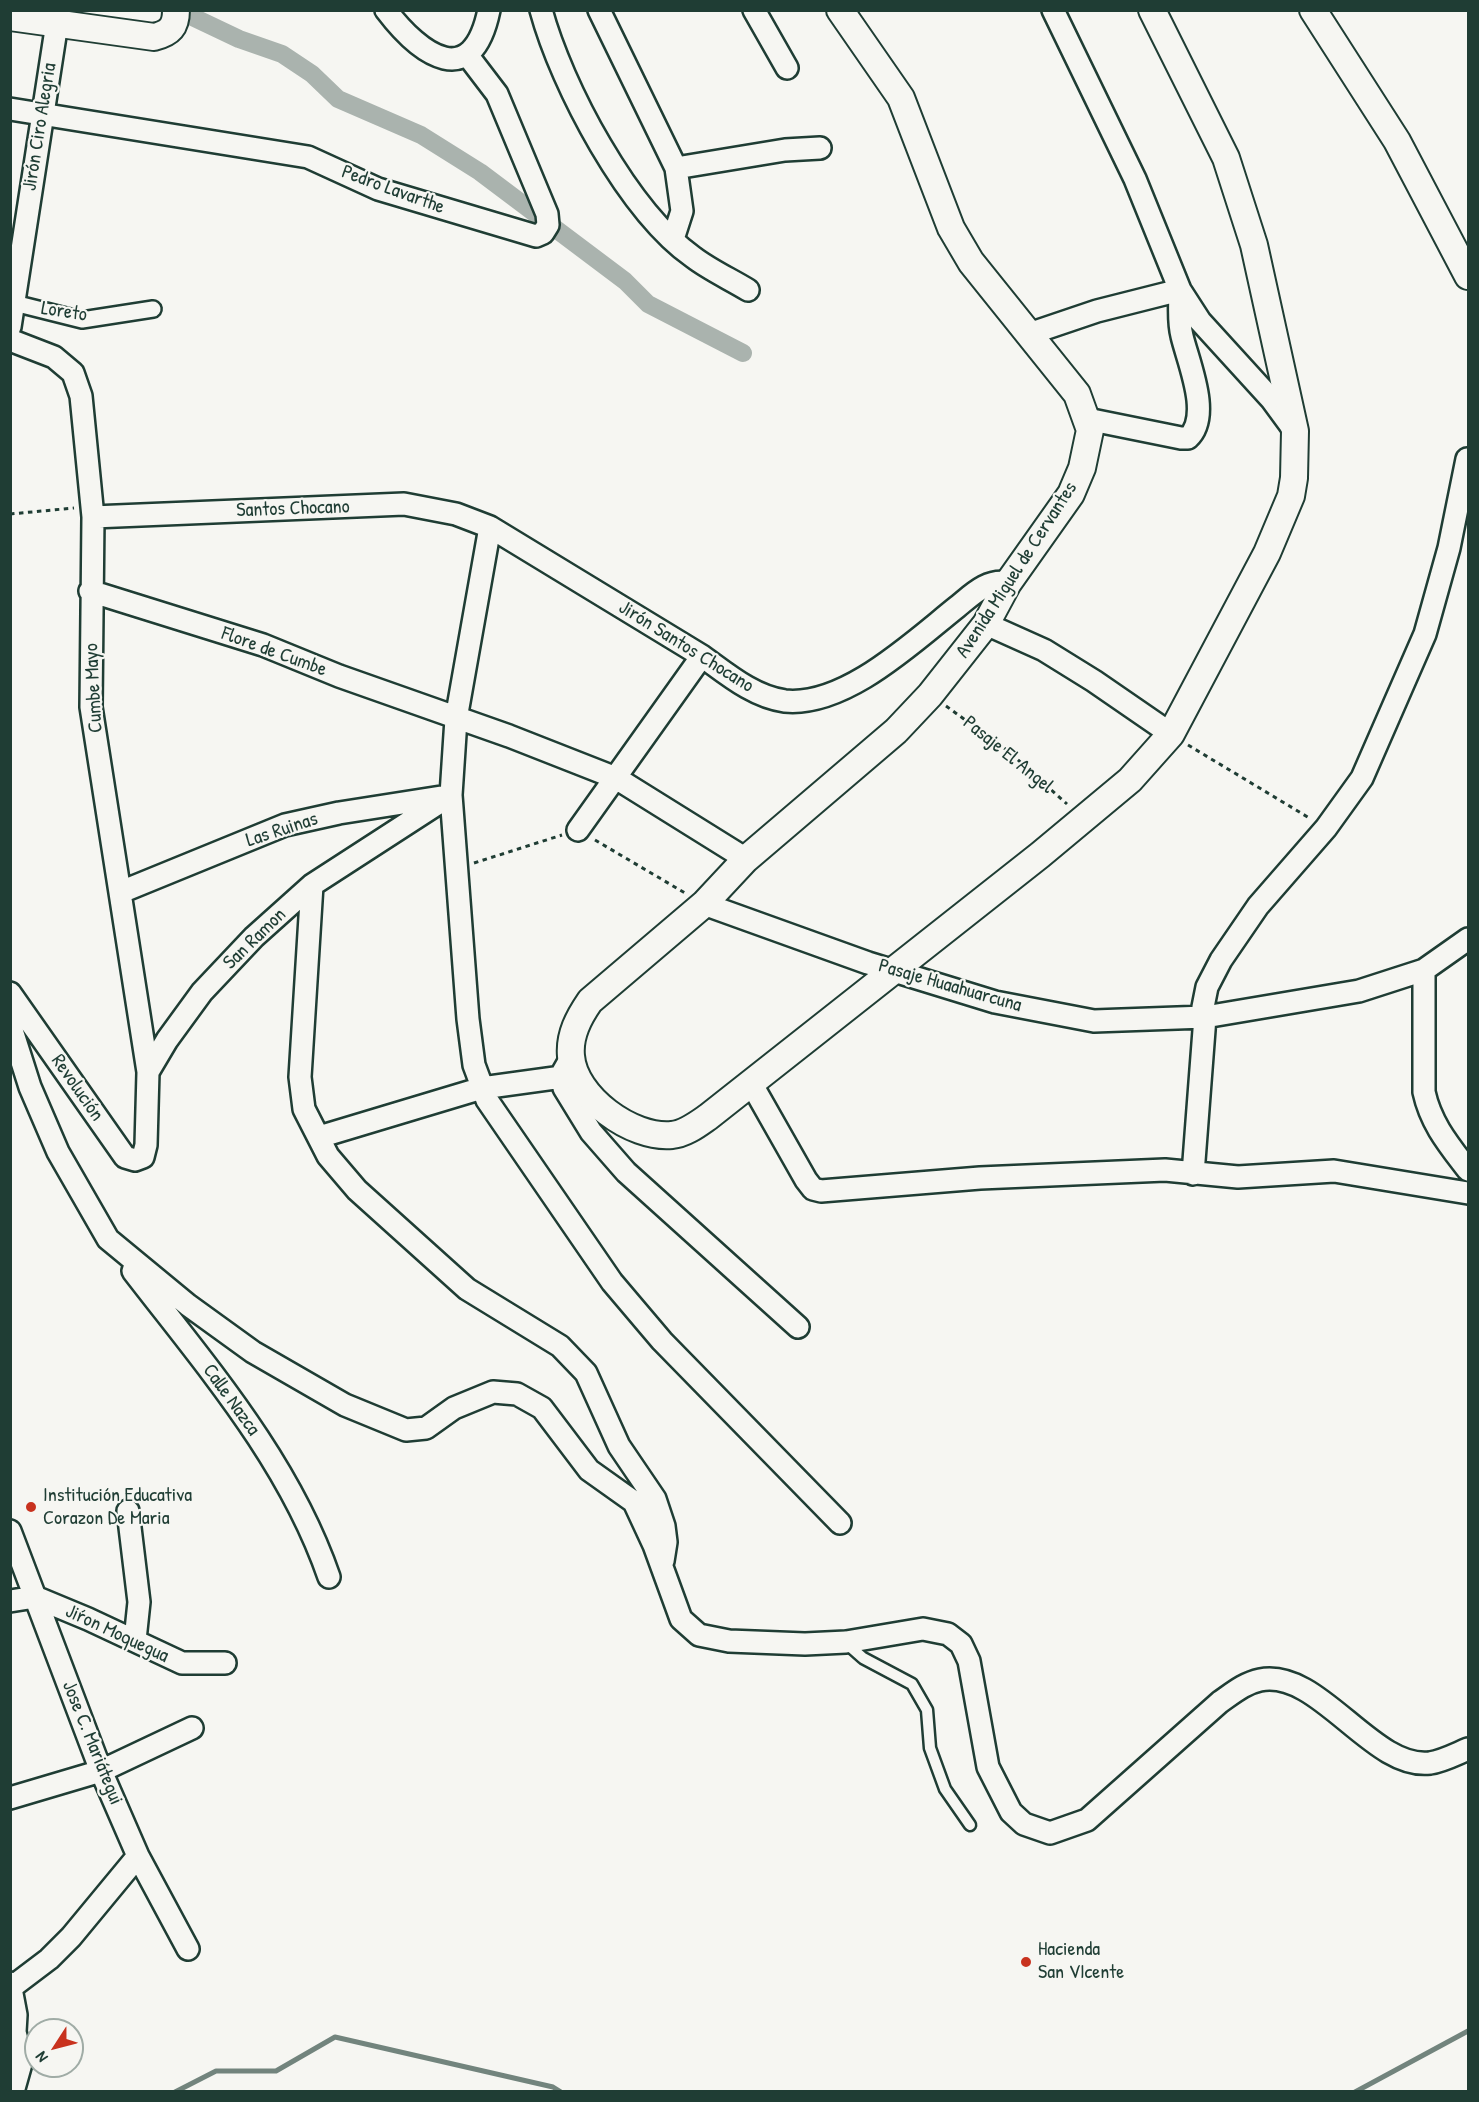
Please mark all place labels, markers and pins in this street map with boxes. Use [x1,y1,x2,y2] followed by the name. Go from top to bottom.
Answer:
[43,1484,192,1531] place label: Institución Educativa Corazon De Maria
[24,1500,38,1514] marker: Institución Educativa Corazon De Maria
[1038,1938,1124,1985] place label: Hacienda San VIcente
[1019,1955,1033,1969] marker: Hacienda San VIcente

